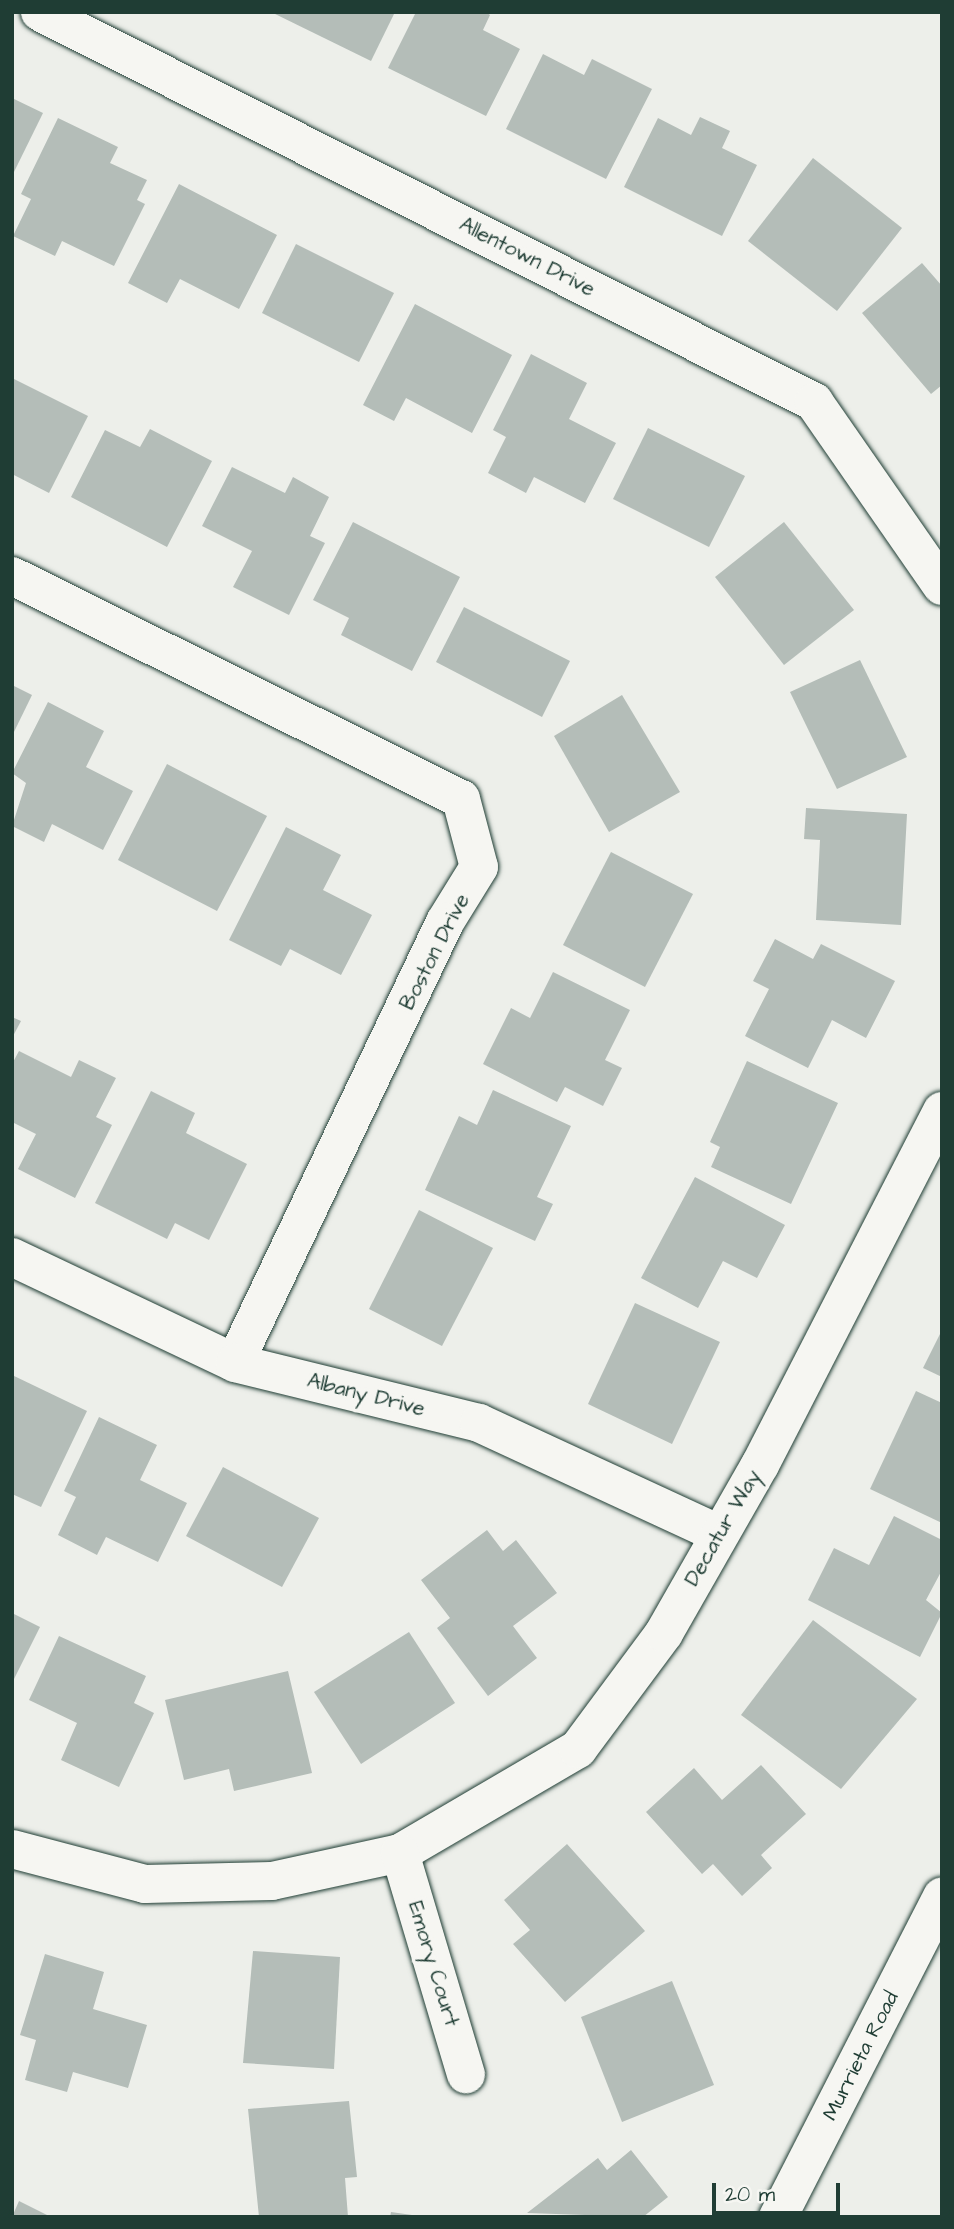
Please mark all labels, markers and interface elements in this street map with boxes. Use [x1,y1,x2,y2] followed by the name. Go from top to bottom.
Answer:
[455,212,599,302] street label: Allentown Drive
[395,890,475,1014] street label: Boston Drive
[305,1368,427,1422] street label: Albany Drive
[680,1465,766,1591] street label: Decatur Way
[402,1898,464,2030] street label: Emory Court
[818,1987,904,2125] street label: Murrieta Road
[716,2170,844,2214] scale bar
[725,2180,775,2209] text: 20 m

